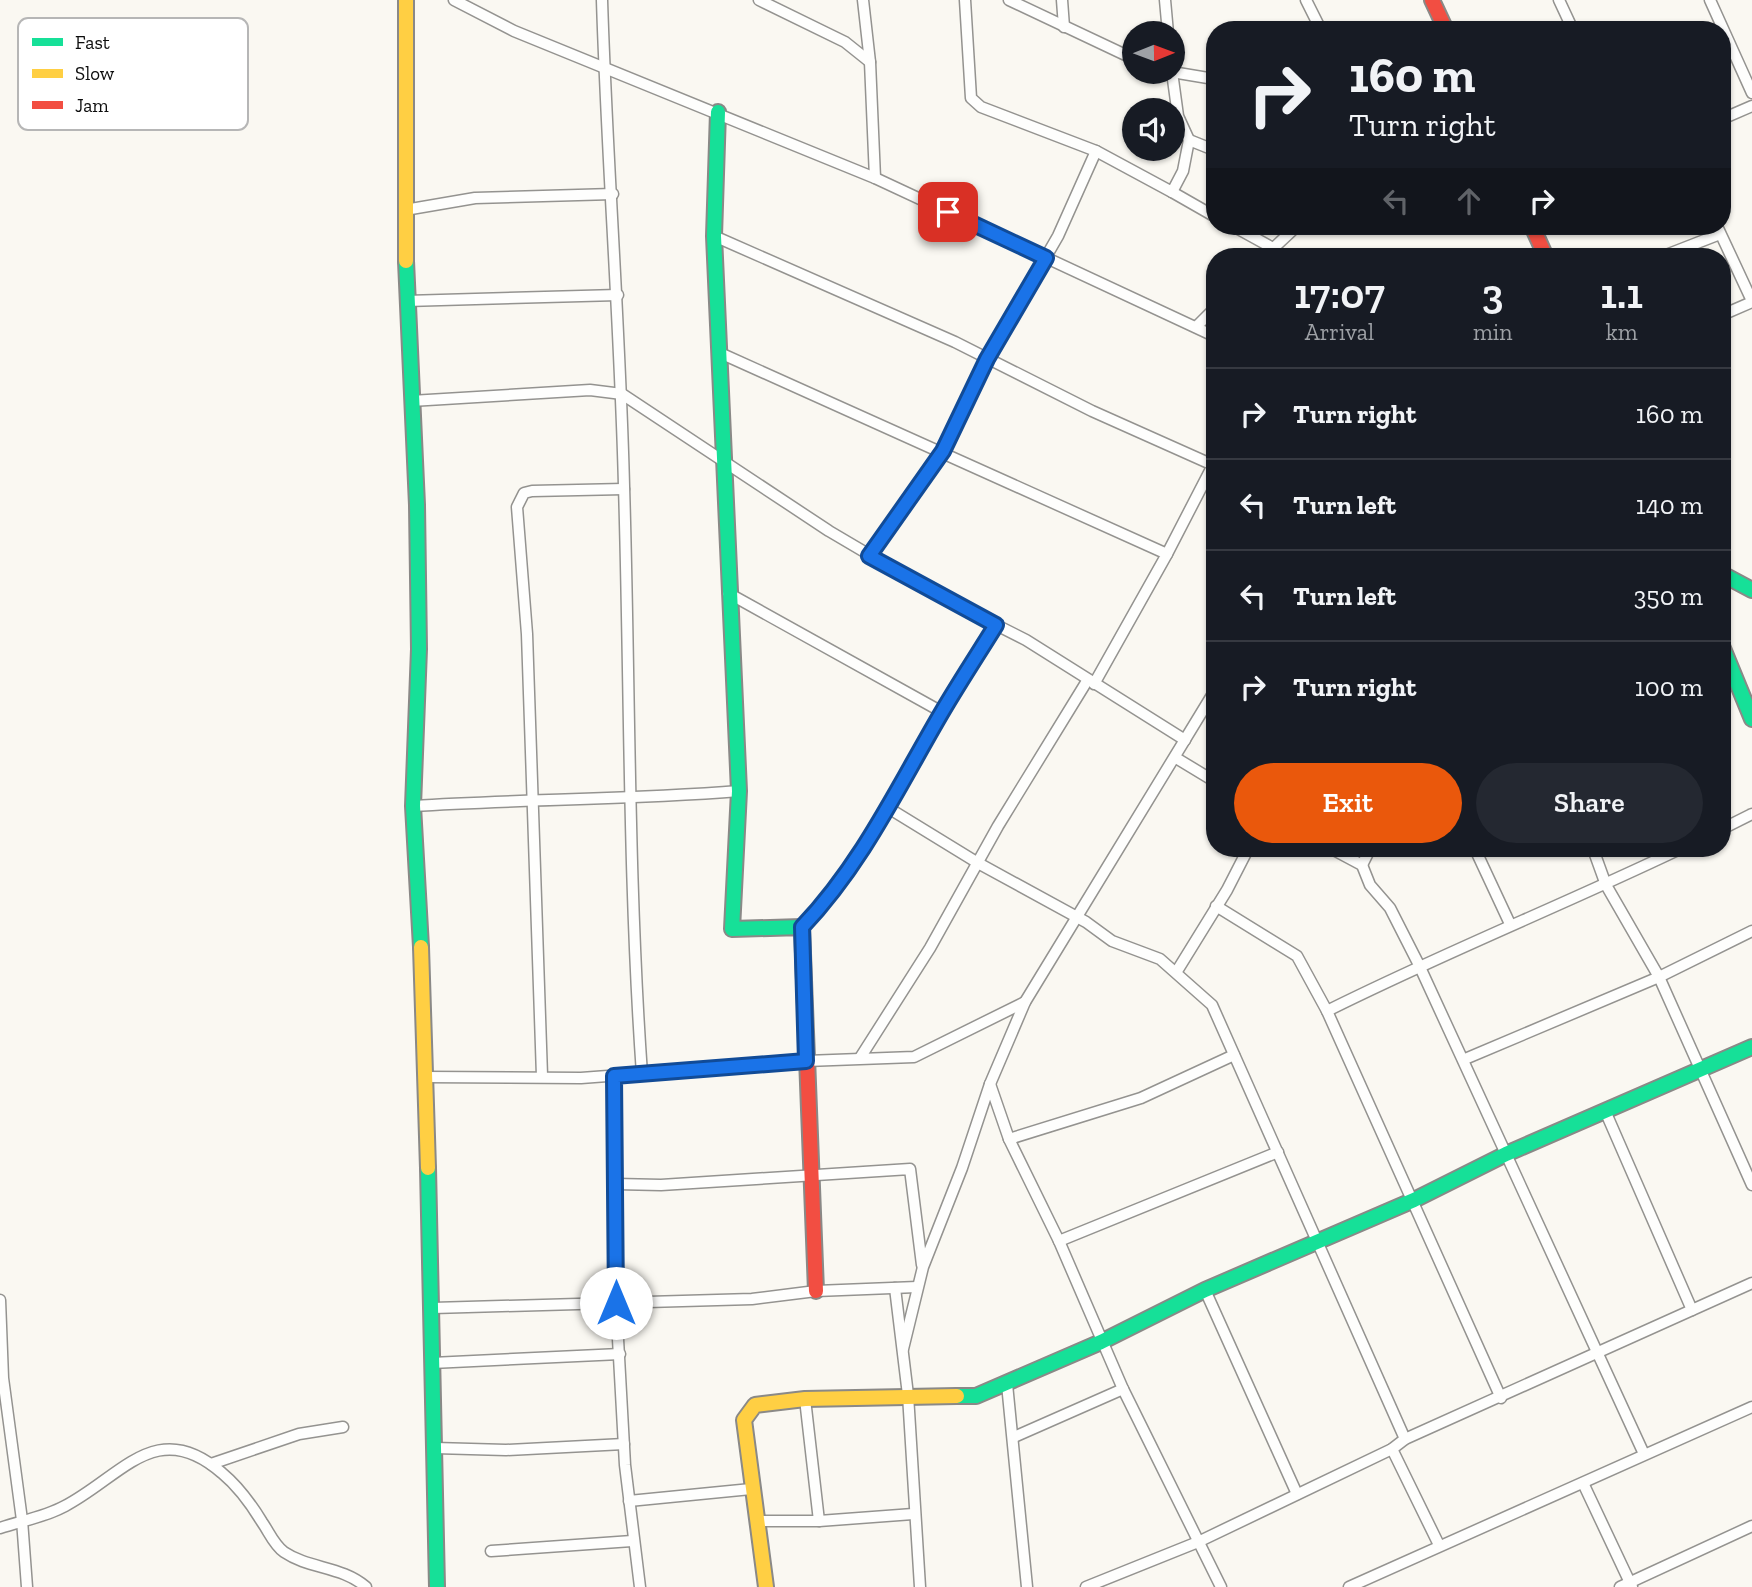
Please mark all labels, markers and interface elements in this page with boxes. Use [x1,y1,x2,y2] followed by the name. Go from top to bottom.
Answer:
[18,18,248,130] legend
[1122,21,1185,84] north arrow
[1122,21,1185,161] map controls
[75,31,110,54] text: Fast
[1349,46,1475,105] text: 160 m
[1234,49,1325,140] icon: right
[75,62,115,85] text: Slow
[75,94,109,117] text: Jam
[1122,98,1185,161] button: sound
[1349,106,1496,144] text: Turn right
[918,182,978,242] pin
[1377,182,1415,220] icon: left
[1450,182,1488,220] icon: ahead
[1523,182,1561,220] icon: right
[929,193,967,231] icon: arrive
[1294,268,1385,319] text: 17:07
[1482,268,1503,319] text: 3
[1600,268,1643,319] text: 1.1
[1305,318,1374,346] text: Arrival
[1473,318,1512,346] text: min
[1606,318,1638,346] text: km
[1234,395,1272,433] icon: right
[1293,398,1416,430] text: Turn right
[1636,398,1703,430] text: 160 m
[1234,486,1272,524] icon: left
[1293,489,1396,521] text: Turn left
[1636,489,1703,521] text: 140 m
[1234,577,1272,615] icon: left
[1293,580,1396,612] text: Turn left
[1634,580,1703,612] text: 350 m
[1234,668,1272,706] icon: right
[1293,671,1416,703] text: Turn right
[1635,671,1703,703] text: 100 m
[1234,763,1462,843] button: Exit
[1476,763,1703,843] button: Share
[579,1266,653,1340] position arrow

